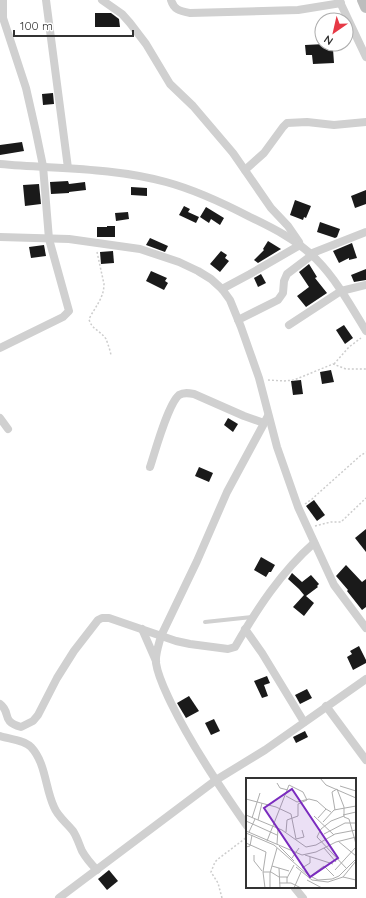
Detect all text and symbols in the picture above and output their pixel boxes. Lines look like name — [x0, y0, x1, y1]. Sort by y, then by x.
scale bar — [14, 12, 133, 38]
north arrow — [314, 12, 354, 52]
text: 100 m — [20, 18, 53, 33]
text: N — [321, 32, 336, 48]
inset map — [246, 778, 356, 888]

